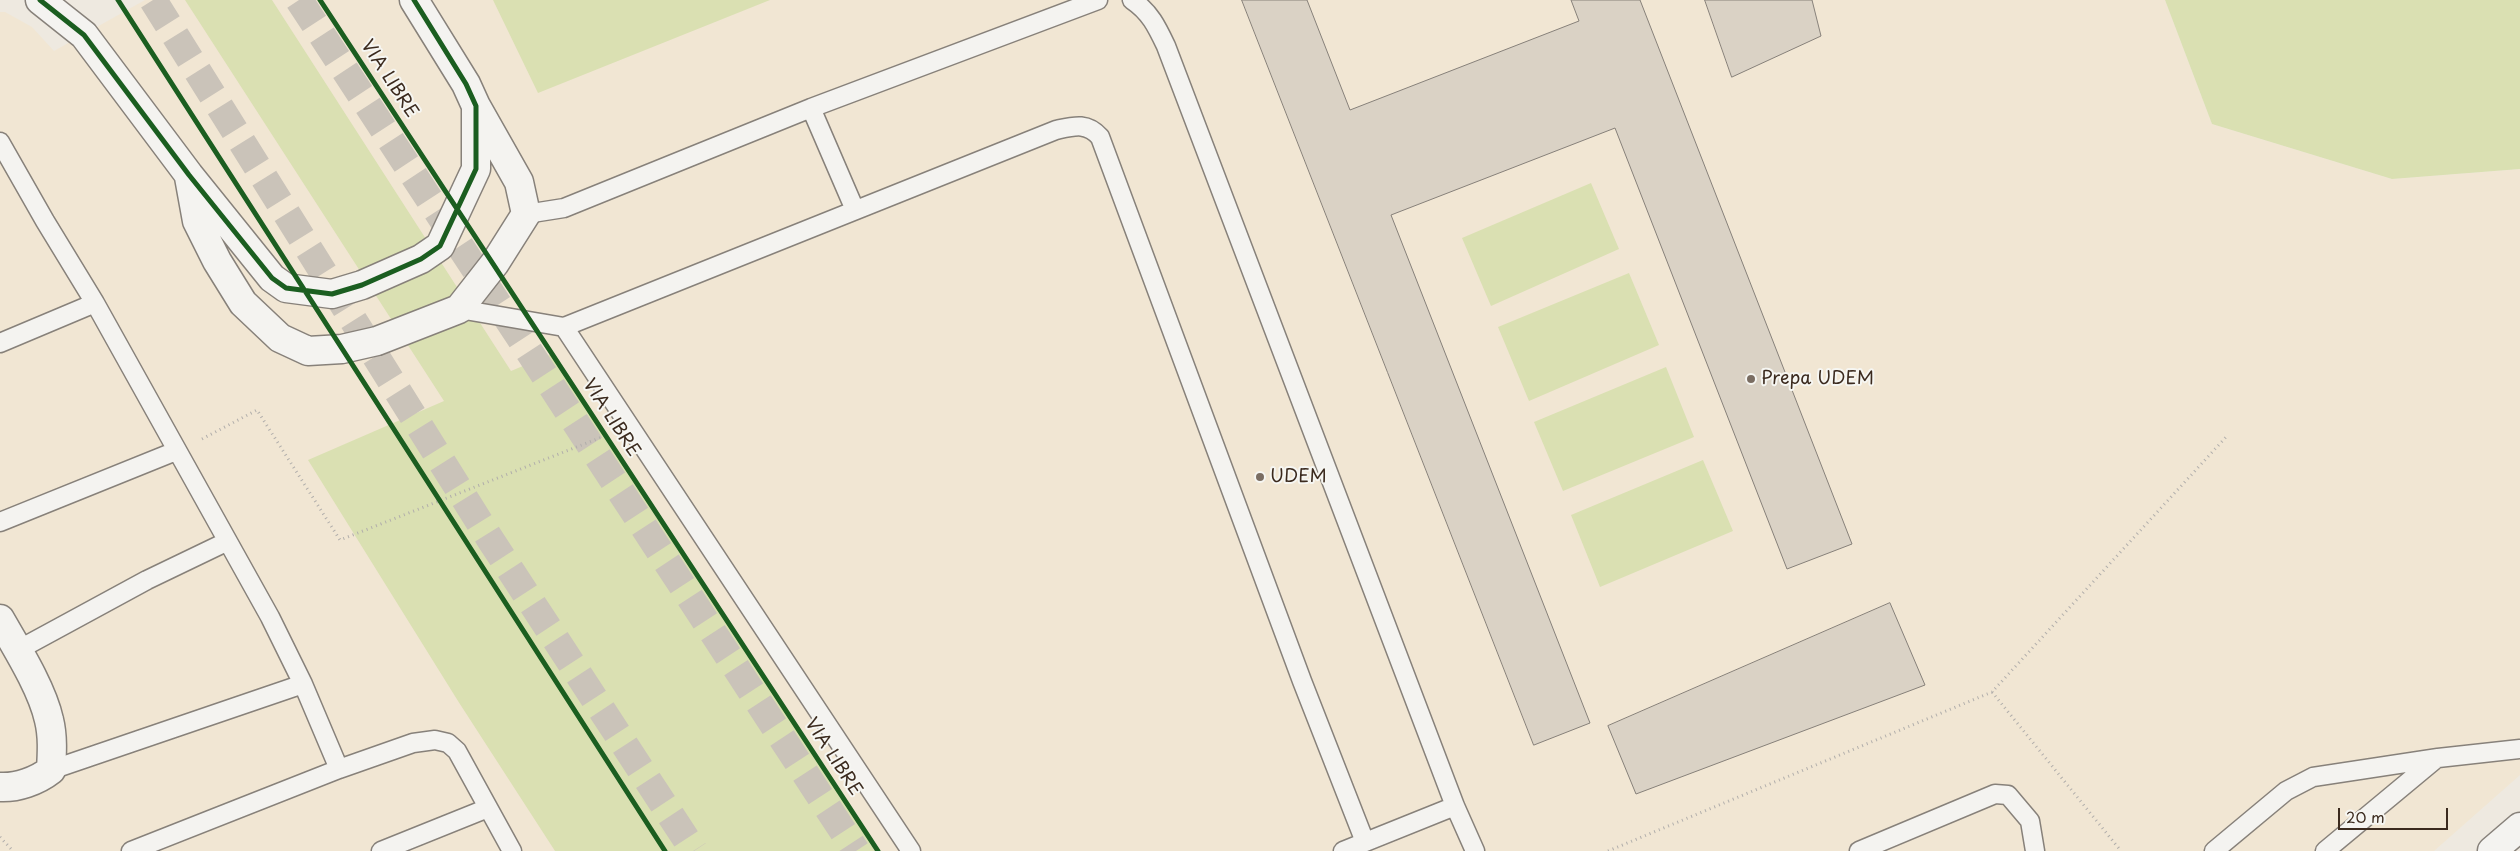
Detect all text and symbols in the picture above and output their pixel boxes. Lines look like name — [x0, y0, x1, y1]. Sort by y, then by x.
street label: VIA LIBRE — [356, 36, 422, 122]
place label: Prepa UDEM — [1761, 368, 1874, 390]
marker: Prepa UDEM — [1745, 373, 1757, 385]
street label: VIA LIBRE — [578, 375, 644, 461]
place label: UDEM — [1270, 466, 1327, 488]
marker: UDEM — [1254, 471, 1266, 483]
street label: VIA LIBRE — [800, 714, 866, 800]
scale bar — [2340, 798, 2450, 830]
text: 20 m — [2346, 805, 2385, 828]

